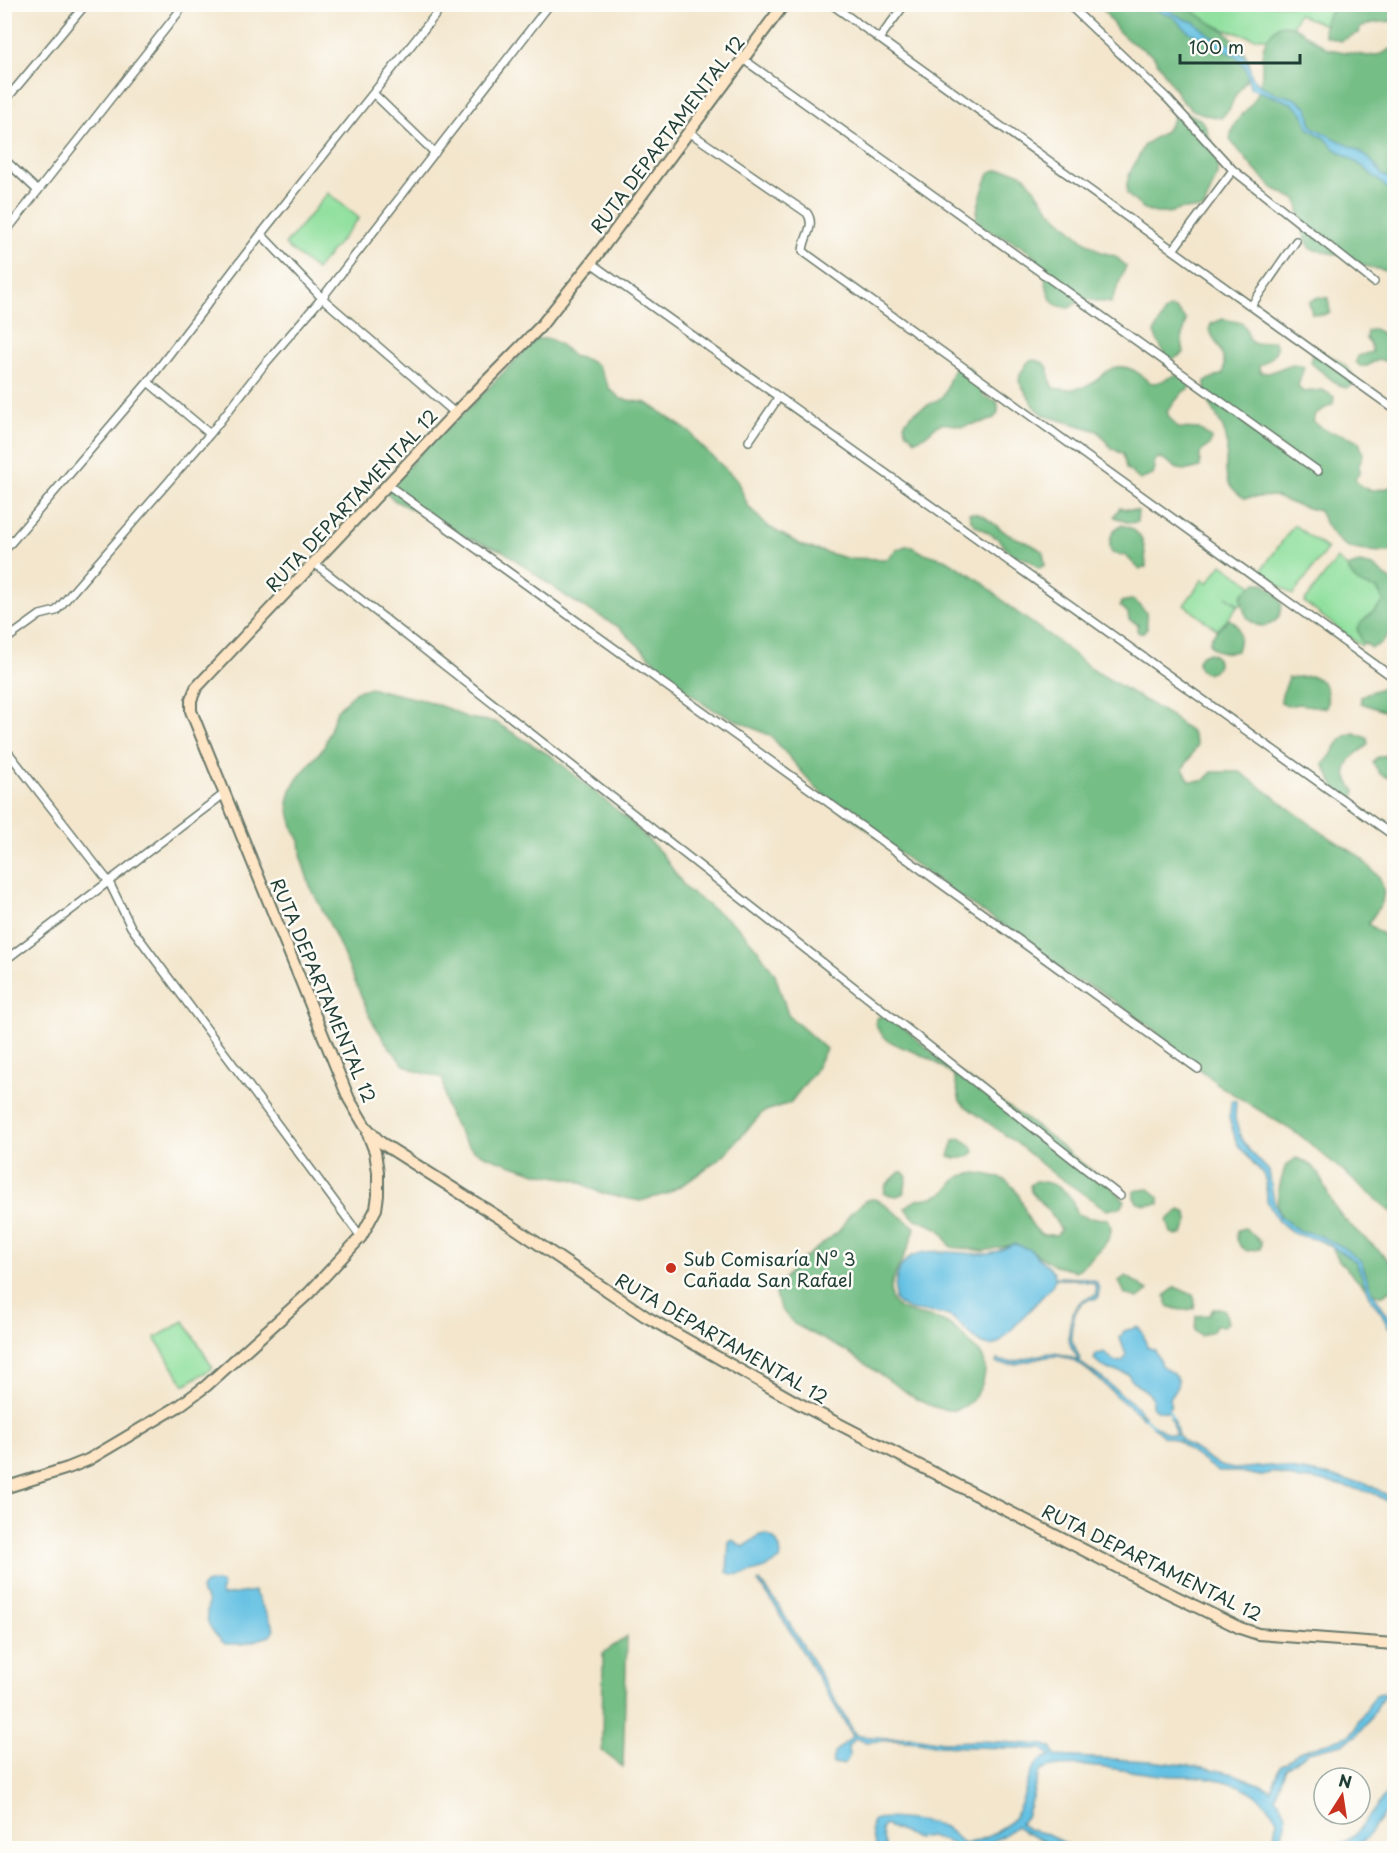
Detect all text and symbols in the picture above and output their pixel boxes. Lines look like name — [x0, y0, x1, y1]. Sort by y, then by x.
scale bar — [1180, 27, 1300, 65]
street label: RUTA DEPARTAMENTAL 12 — [583, 29, 751, 239]
text: 100 m — [1189, 33, 1244, 60]
street label: RUTA DEPARTAMENTAL 12 — [259, 402, 443, 598]
street label: RUTA DEPARTAMENTAL 12 — [264, 873, 384, 1107]
place label: Sub Comisaría Nº 3 Cañada San Rafael — [683, 1245, 856, 1293]
marker: Sub Comisaría Nº 3 Cañada San Rafael — [664, 1261, 678, 1275]
street label: RUTA DEPARTAMENTAL 12 — [611, 1266, 833, 1410]
street label: RUTA DEPARTAMENTAL 12 — [1037, 1497, 1267, 1627]
north arrow — [1312, 1766, 1372, 1826]
text: N — [1337, 1767, 1354, 1793]

